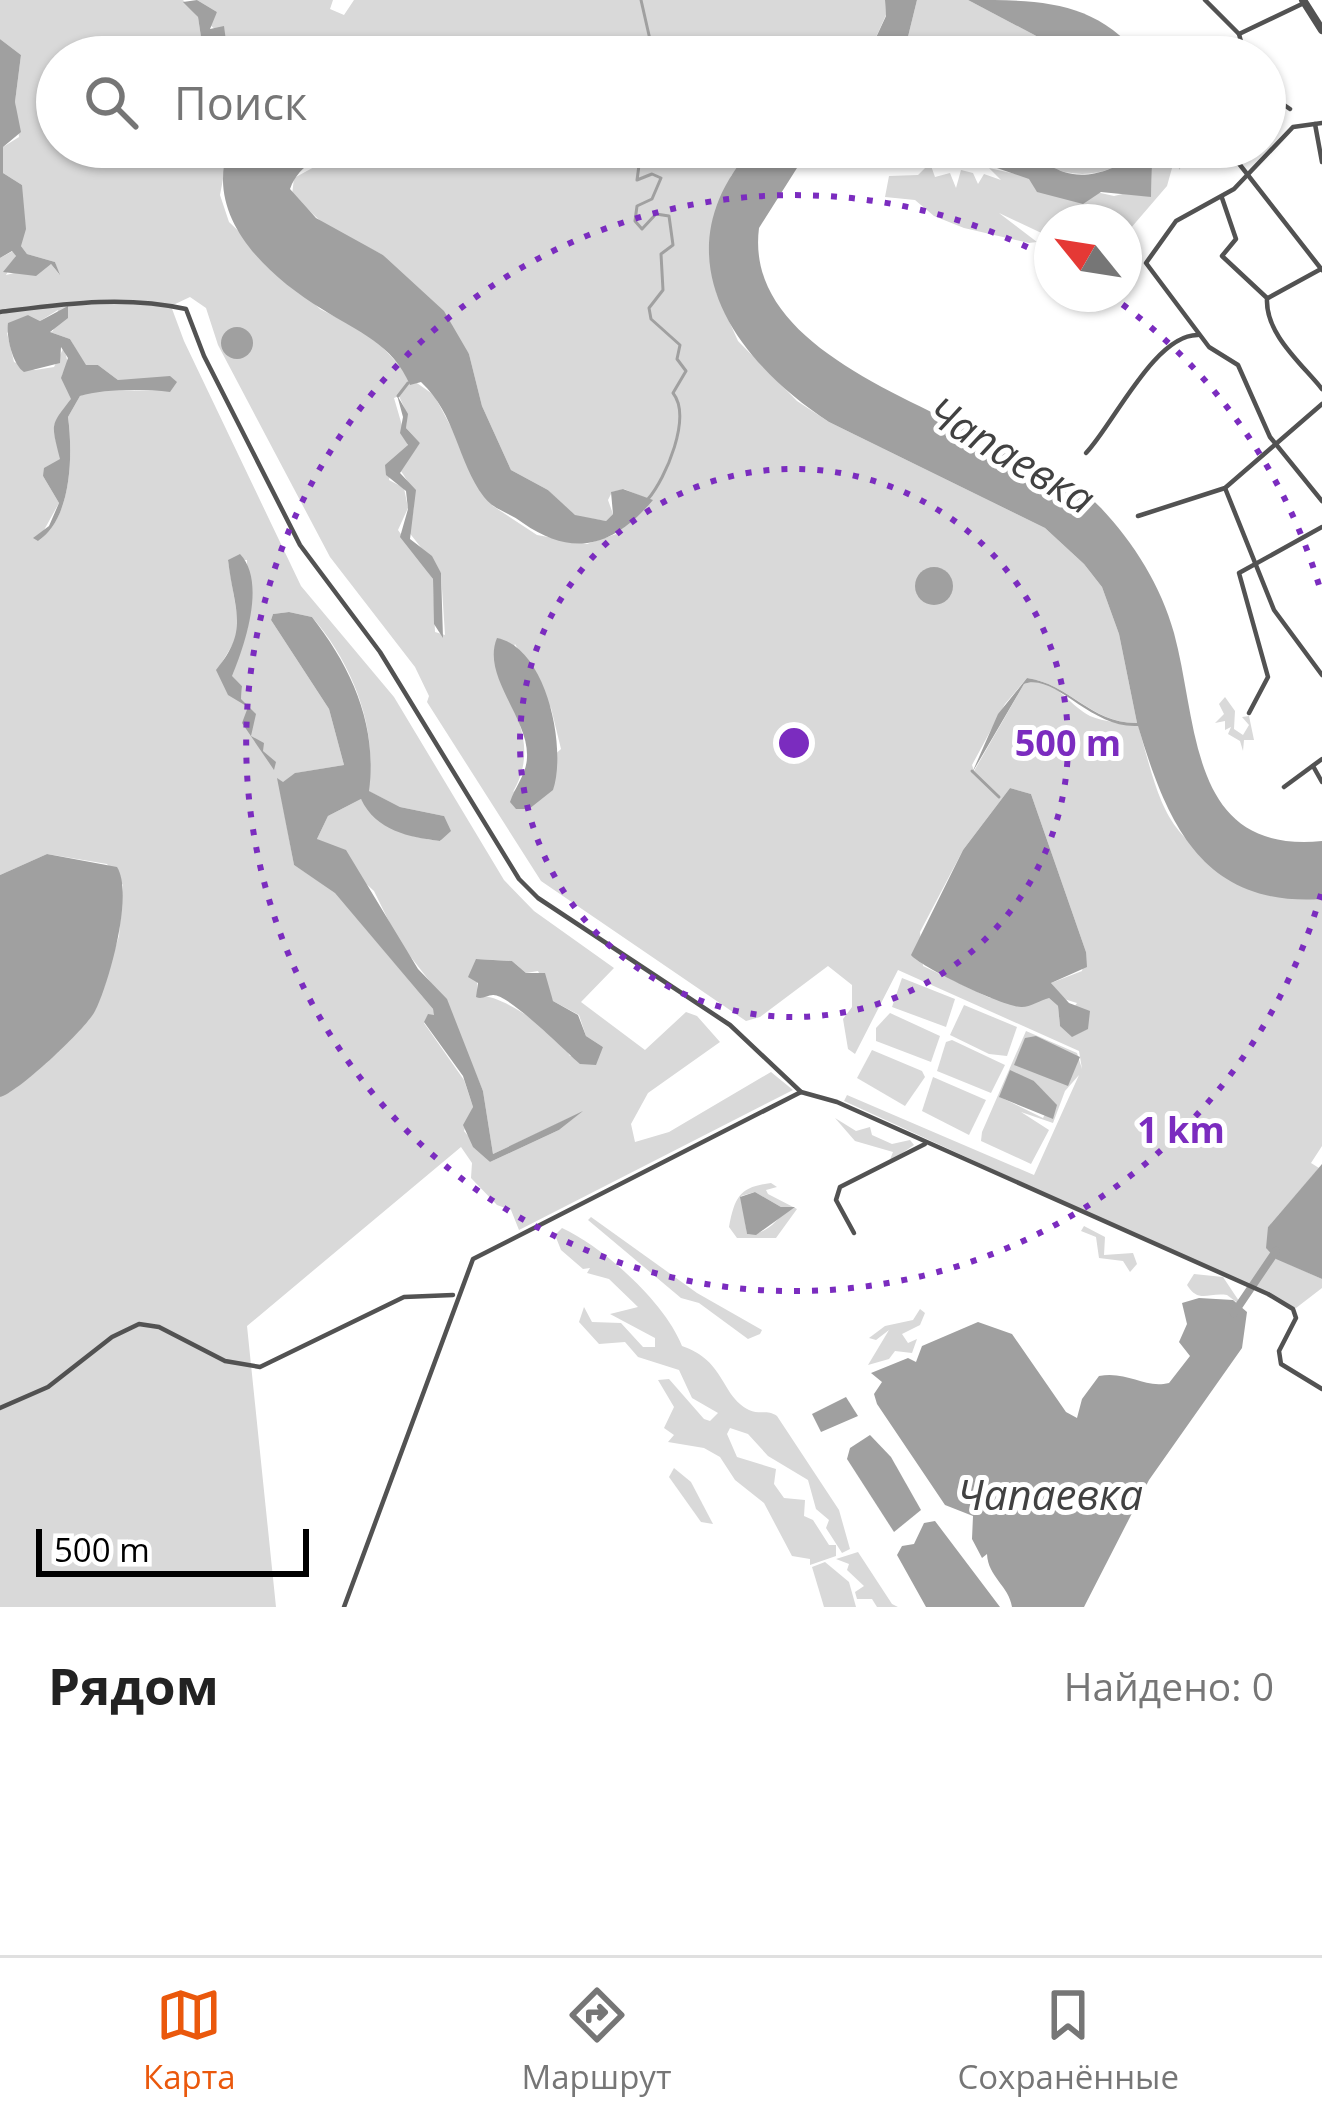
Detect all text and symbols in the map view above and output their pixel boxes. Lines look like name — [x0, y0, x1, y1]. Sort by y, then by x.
search box — [36, 36, 1286, 168]
icon: search — [78, 69, 144, 135]
text: Поиск — [174, 72, 307, 133]
north arrow — [1034, 204, 1142, 312]
water label: Чапаевка — [917, 381, 1106, 526]
text: 500 m — [1015, 718, 1121, 767]
centre of rings — [773, 722, 815, 764]
text: 1 km — [1137, 1105, 1225, 1154]
water label: Чапаевка — [957, 1465, 1143, 1522]
scale bar — [36, 1523, 309, 1576]
text: 500 m — [54, 1527, 150, 1572]
text: Рядом — [48, 1650, 219, 1720]
text: Найдено: 0 — [1064, 1659, 1274, 1712]
tab: Карта — [143, 1982, 236, 2099]
tab: Маршрут — [522, 1982, 671, 2099]
tab: Сохранённые — [957, 1982, 1179, 2099]

